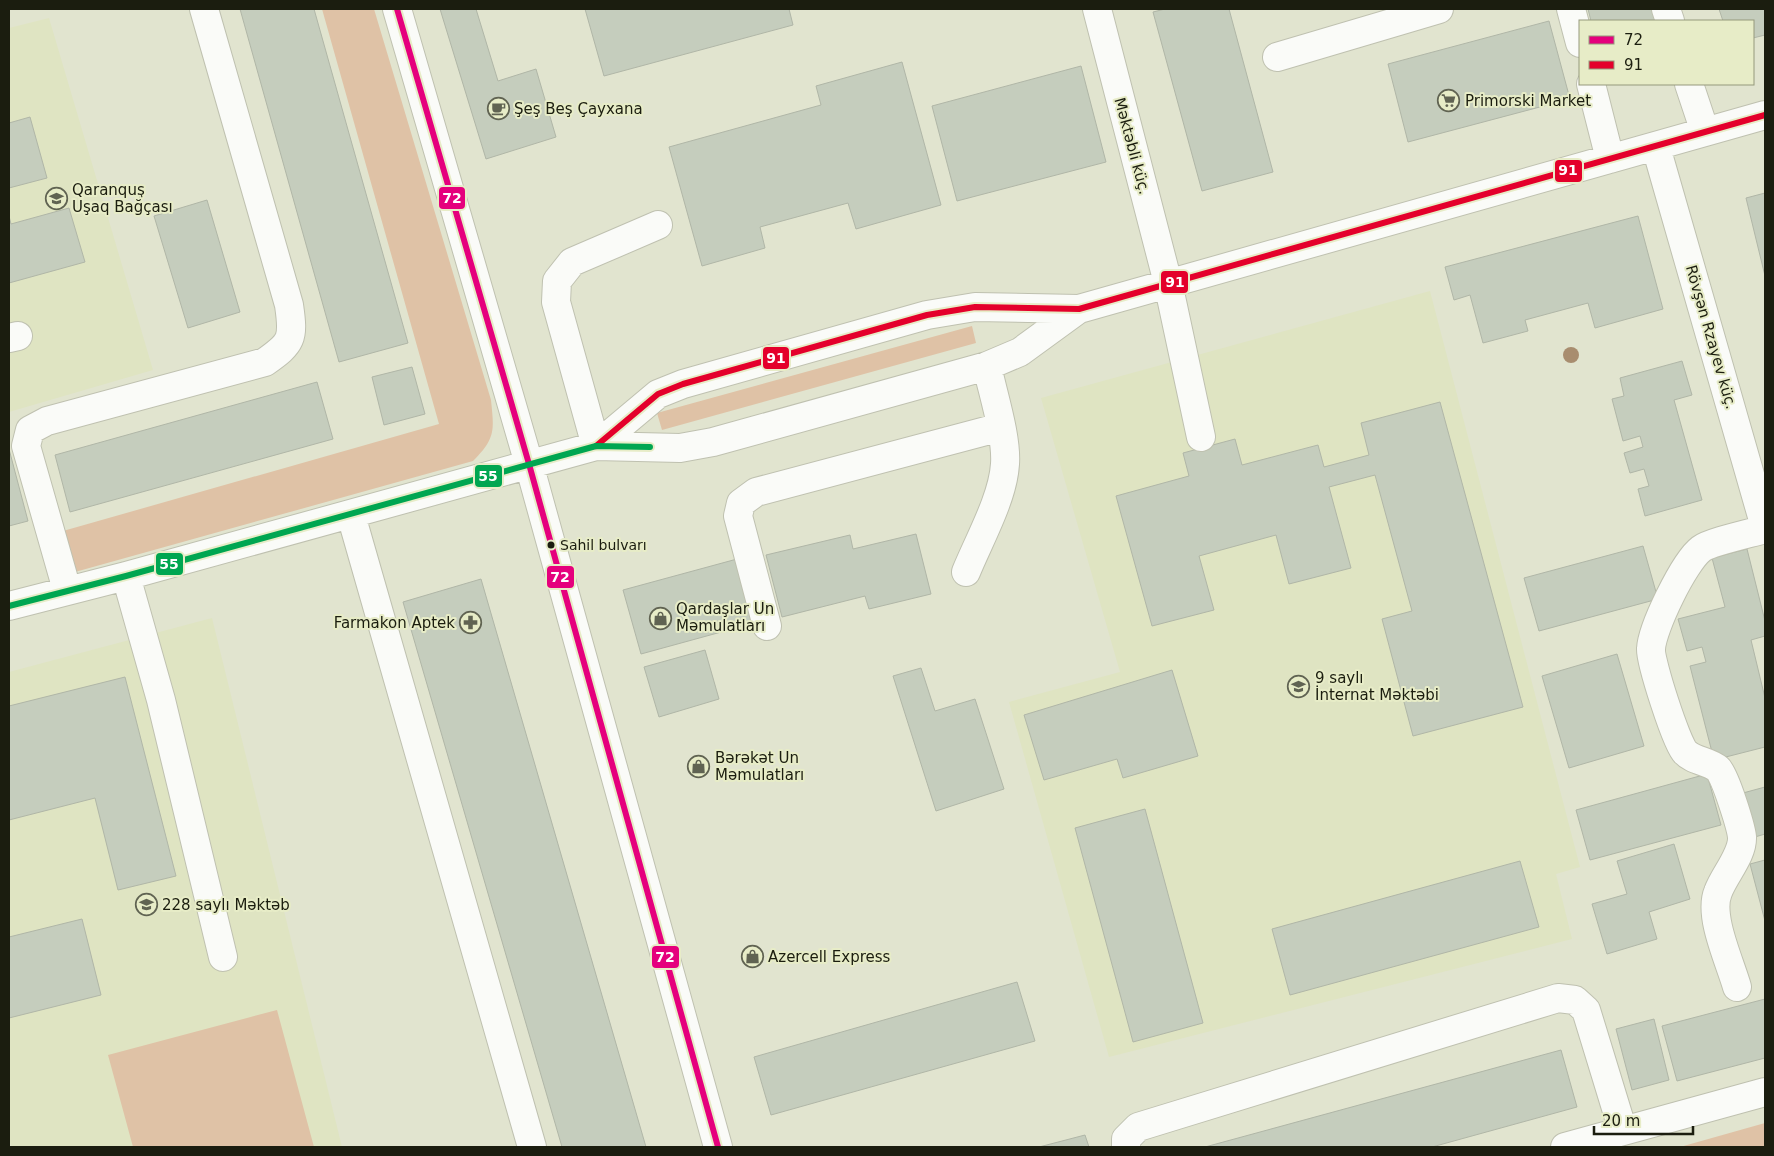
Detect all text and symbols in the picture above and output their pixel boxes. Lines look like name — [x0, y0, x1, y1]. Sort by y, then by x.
legend — [1579, 20, 1754, 85]
text: 72 — [1624, 31, 1643, 49]
text: 91 — [1624, 56, 1643, 74]
supermarket icon: Primorski Market — [1437, 89, 1461, 113]
place label: Primorski Market — [1465, 92, 1591, 110]
street label: Məktəbli küç. — [1110, 96, 1154, 196]
cafe icon: Şeş Beş Çayxana — [486, 97, 510, 121]
place label: Şeş Beş Çayxana — [514, 100, 643, 118]
line badge: 91 — [1554, 159, 1583, 183]
text: 91 — [1558, 162, 1578, 178]
place label: Qaranquş Uşaq Bağçası — [72, 181, 173, 216]
line badge: 72 — [438, 186, 466, 210]
school or university icon: Qaranquş Uşaq Bağçası — [44, 187, 68, 211]
text: 72 — [442, 190, 462, 206]
street label: Rövşən Rzayev küç. — [1682, 263, 1740, 411]
line badge: 91 — [1160, 270, 1189, 294]
text: 91 — [1165, 274, 1185, 290]
line badge: 91 — [762, 346, 790, 370]
text: 91 — [766, 350, 786, 366]
line badge: 55 — [474, 464, 503, 488]
text: 55 — [478, 468, 498, 484]
place label: Sahil bulvarı — [560, 537, 647, 553]
marker: Sahil bulvarı — [546, 540, 556, 550]
line badge: 55 — [155, 552, 184, 576]
text: 55 — [159, 556, 179, 572]
line badge: 72 — [546, 565, 575, 589]
text: 72 — [550, 569, 570, 585]
place label: Qardaşlar Un Məmulatları — [676, 600, 774, 635]
shop icon: Qardaşlar Un Məmulatları — [648, 606, 672, 630]
pharmacy icon: Farmakon Aptek — [459, 611, 483, 635]
place label: Farmakon Aptek — [334, 614, 455, 632]
place label: 9 saylı İnternat Məktəbi — [1315, 669, 1439, 704]
school or university icon: 9 saylı İnternat Məktəbi — [1287, 675, 1311, 699]
place label: Bərəkət Un Məmulatları — [715, 749, 804, 784]
shop icon: Bərəkət Un Məmulatları — [687, 755, 711, 779]
school or university icon: 228 saylı Məktəb — [134, 893, 158, 917]
place label: 228 saylı Məktəb — [162, 896, 290, 914]
line badge: 72 — [651, 945, 680, 969]
shop icon: Azercell Express — [740, 945, 764, 969]
place label: Azercell Express — [768, 948, 891, 966]
text: 72 — [655, 949, 675, 965]
scale bar — [1594, 1104, 1693, 1136]
text: 20 m — [1602, 1112, 1640, 1130]

